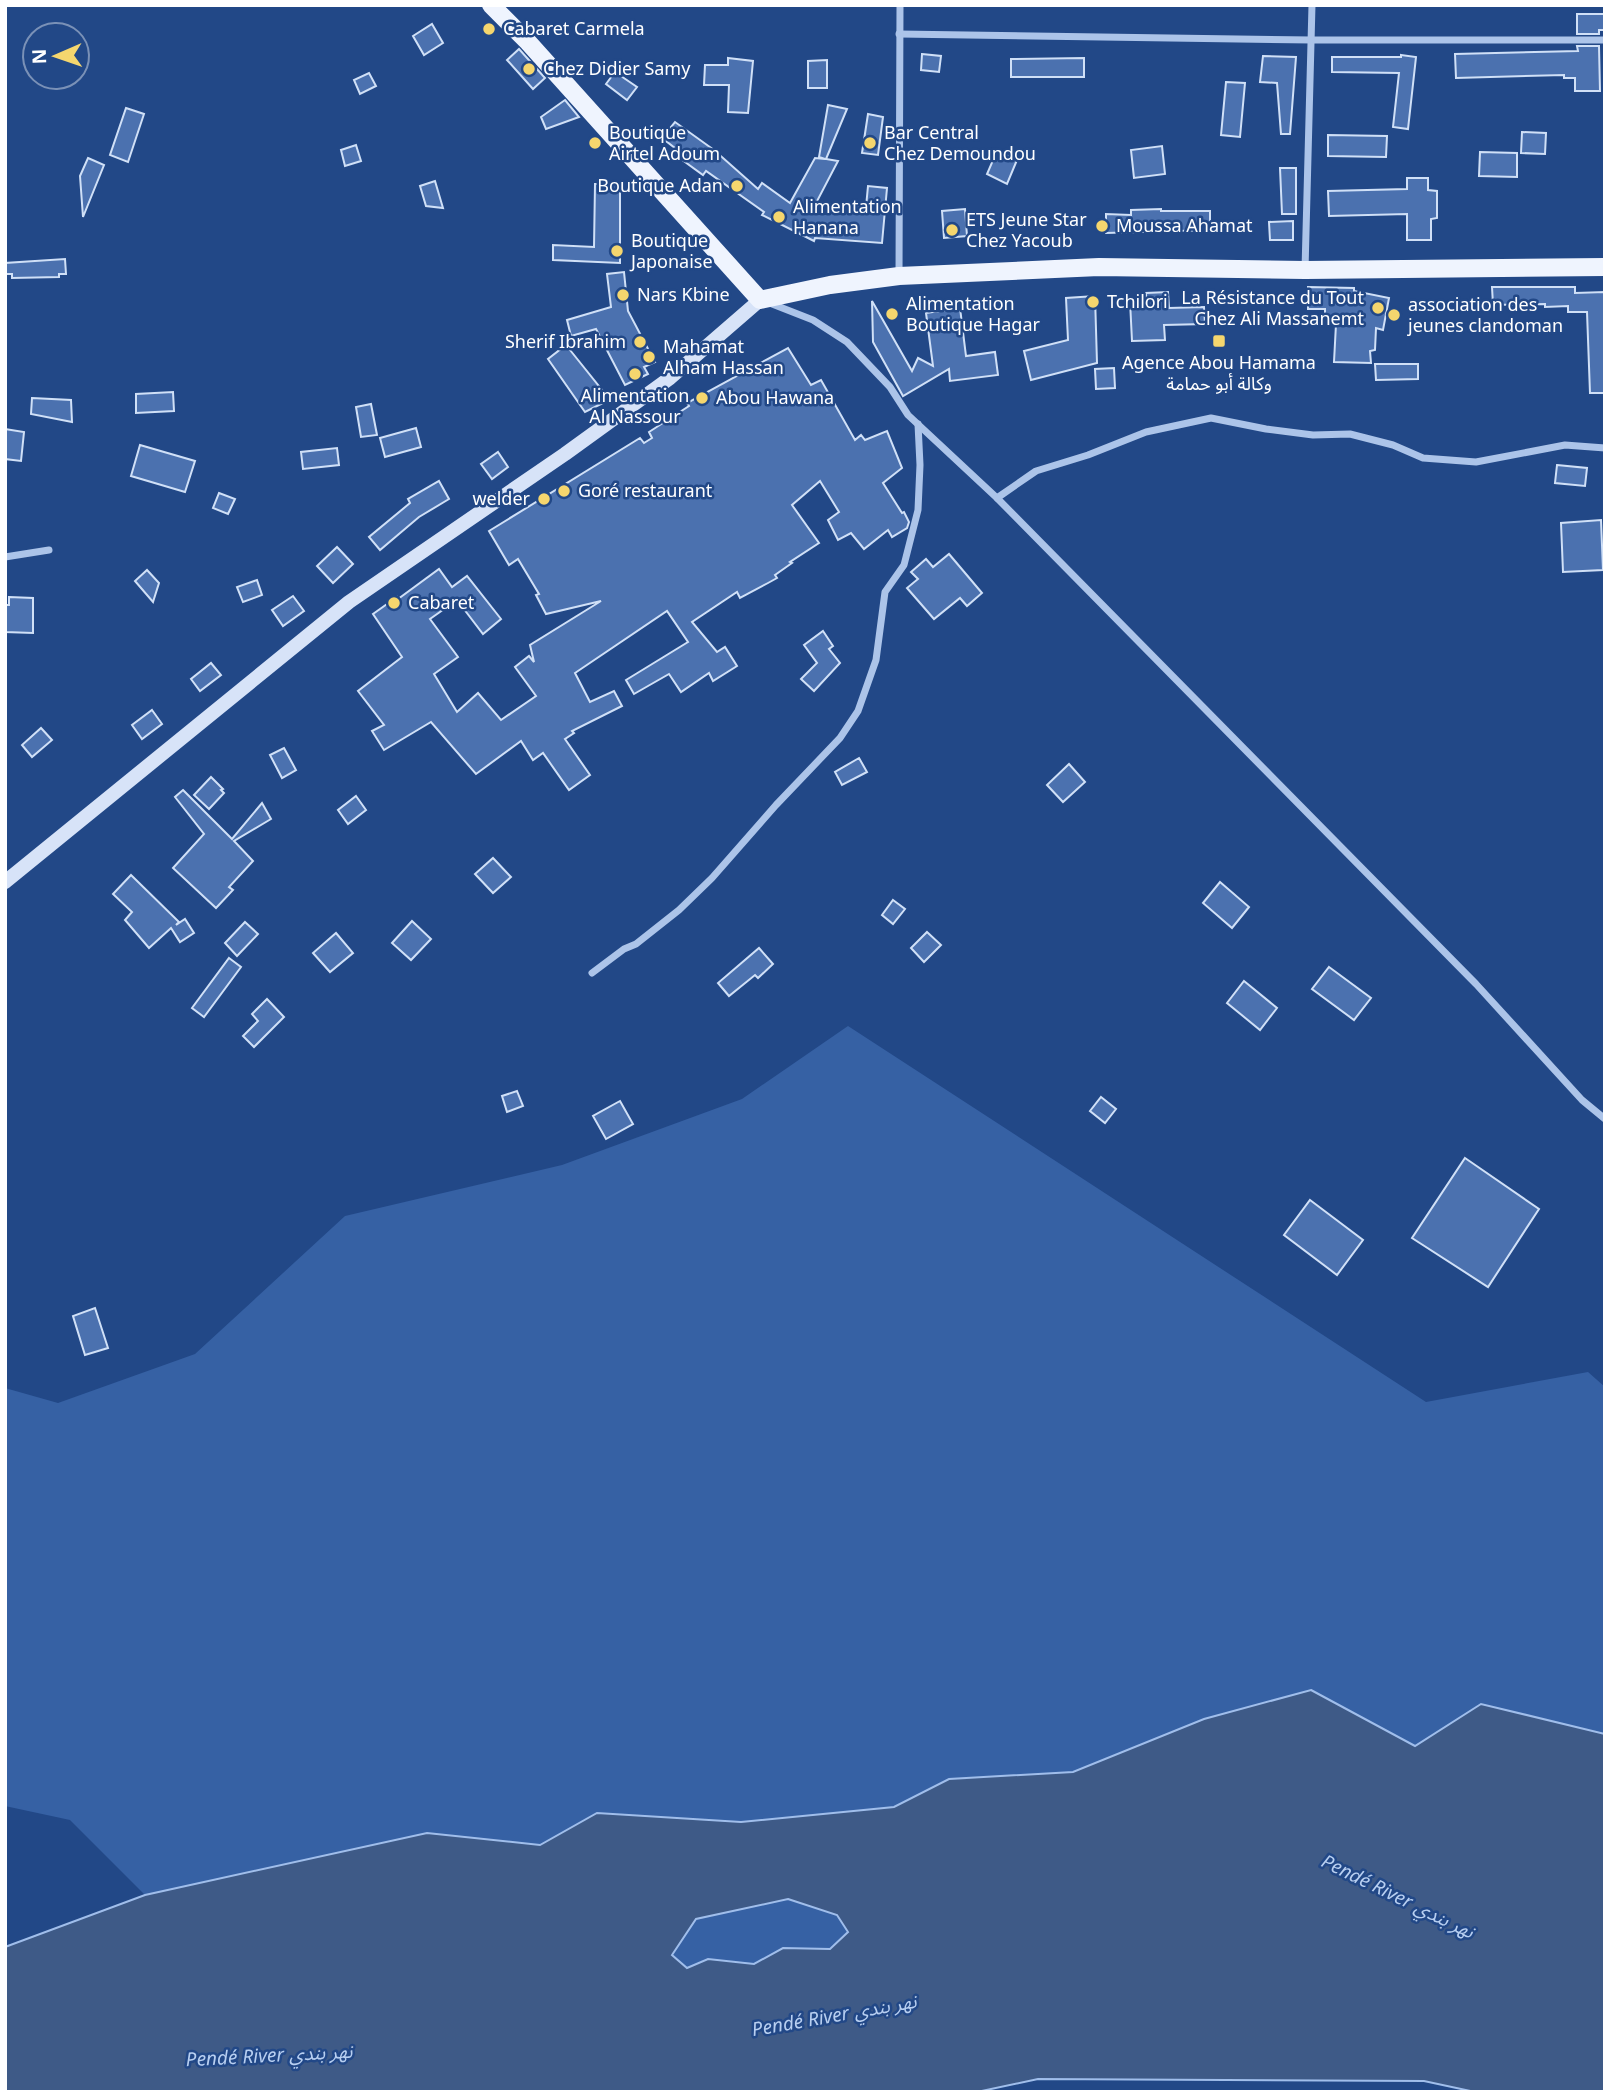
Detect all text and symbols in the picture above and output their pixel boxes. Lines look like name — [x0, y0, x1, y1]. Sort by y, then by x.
place label: Cabaret Carmela — [503, 16, 645, 40]
north arrow — [21, 21, 91, 91]
marker: Cabaret Carmela — [481, 21, 497, 37]
text: N — [26, 48, 52, 65]
place label: Chez Didier Samy — [543, 56, 691, 80]
marker: Chez Didier Samy — [521, 61, 537, 77]
place label: Boutique Airtel Adoum — [609, 120, 720, 165]
place label: Bar Central Chez Demoundou — [884, 120, 1036, 165]
marker: Boutique Airtel Adoum — [587, 135, 603, 151]
marker: Bar Central Chez Demoundou — [862, 135, 878, 151]
place label: Boutique Adan — [597, 173, 723, 197]
marker: Boutique Adan — [729, 178, 745, 194]
place label: Alimentation Hanana — [793, 194, 902, 239]
place label: ETS Jeune Star Chez Yacoub — [966, 207, 1087, 252]
marker: Alimentation Hanana — [771, 209, 787, 225]
place label: Moussa Ahamat — [1116, 213, 1253, 237]
marker: Moussa Ahamat — [1094, 218, 1110, 234]
marker: ETS Jeune Star Chez Yacoub — [944, 222, 960, 238]
place label: Boutique Japonaise — [629, 228, 713, 273]
marker: Boutique Japonaise — [609, 243, 625, 259]
place label: Nars Kbine — [637, 282, 730, 306]
place label: La Résistance du Tout Chez Ali Massanemt — [1181, 285, 1364, 330]
marker: Nars Kbine — [615, 287, 631, 303]
place label: Tchilori — [1107, 289, 1168, 313]
place label: Alimentation Boutique Hagar — [906, 291, 1040, 336]
place label: association des jeunes clandoman — [1407, 292, 1563, 337]
marker: Tchilori — [1085, 294, 1101, 310]
marker: La Résistance du Tout Chez Ali Massanemt — [1370, 300, 1386, 316]
marker: Alimentation Boutique Hagar — [884, 306, 900, 322]
marker: association des jeunes clandoman — [1386, 307, 1402, 323]
place label: Sherif Ibrahim — [505, 329, 626, 353]
marker: Agence Abou Hamama وكالة أبو حمامة — [1211, 333, 1227, 349]
marker: Sherif Ibrahim — [632, 334, 648, 350]
place label: Mahamat Alham Hassan — [663, 334, 784, 379]
marker: Mahamat Alham Hassan — [641, 349, 657, 365]
place label: Agence Abou Hamama وكالة أبو حمامة — [1122, 350, 1316, 395]
marker: Alimentation Al Nassour — [627, 366, 643, 382]
place label: Alimentation Al Nassour — [581, 383, 689, 428]
place label: Abou Hawana — [716, 385, 834, 409]
marker: Abou Hawana — [694, 390, 710, 406]
place label: Goré restaurant — [578, 478, 713, 502]
marker: Goré restaurant — [556, 483, 572, 499]
place label: welder — [472, 486, 531, 510]
marker: welder — [536, 491, 552, 507]
place label: Cabaret — [408, 590, 475, 614]
marker: Cabaret — [386, 595, 402, 611]
water label: Pendé River نهر بندي — [1316, 1848, 1480, 1947]
water label: Pendé River نهر بندي — [750, 1987, 921, 2045]
water label: Pendé River نهر بندي — [185, 2038, 355, 2075]

